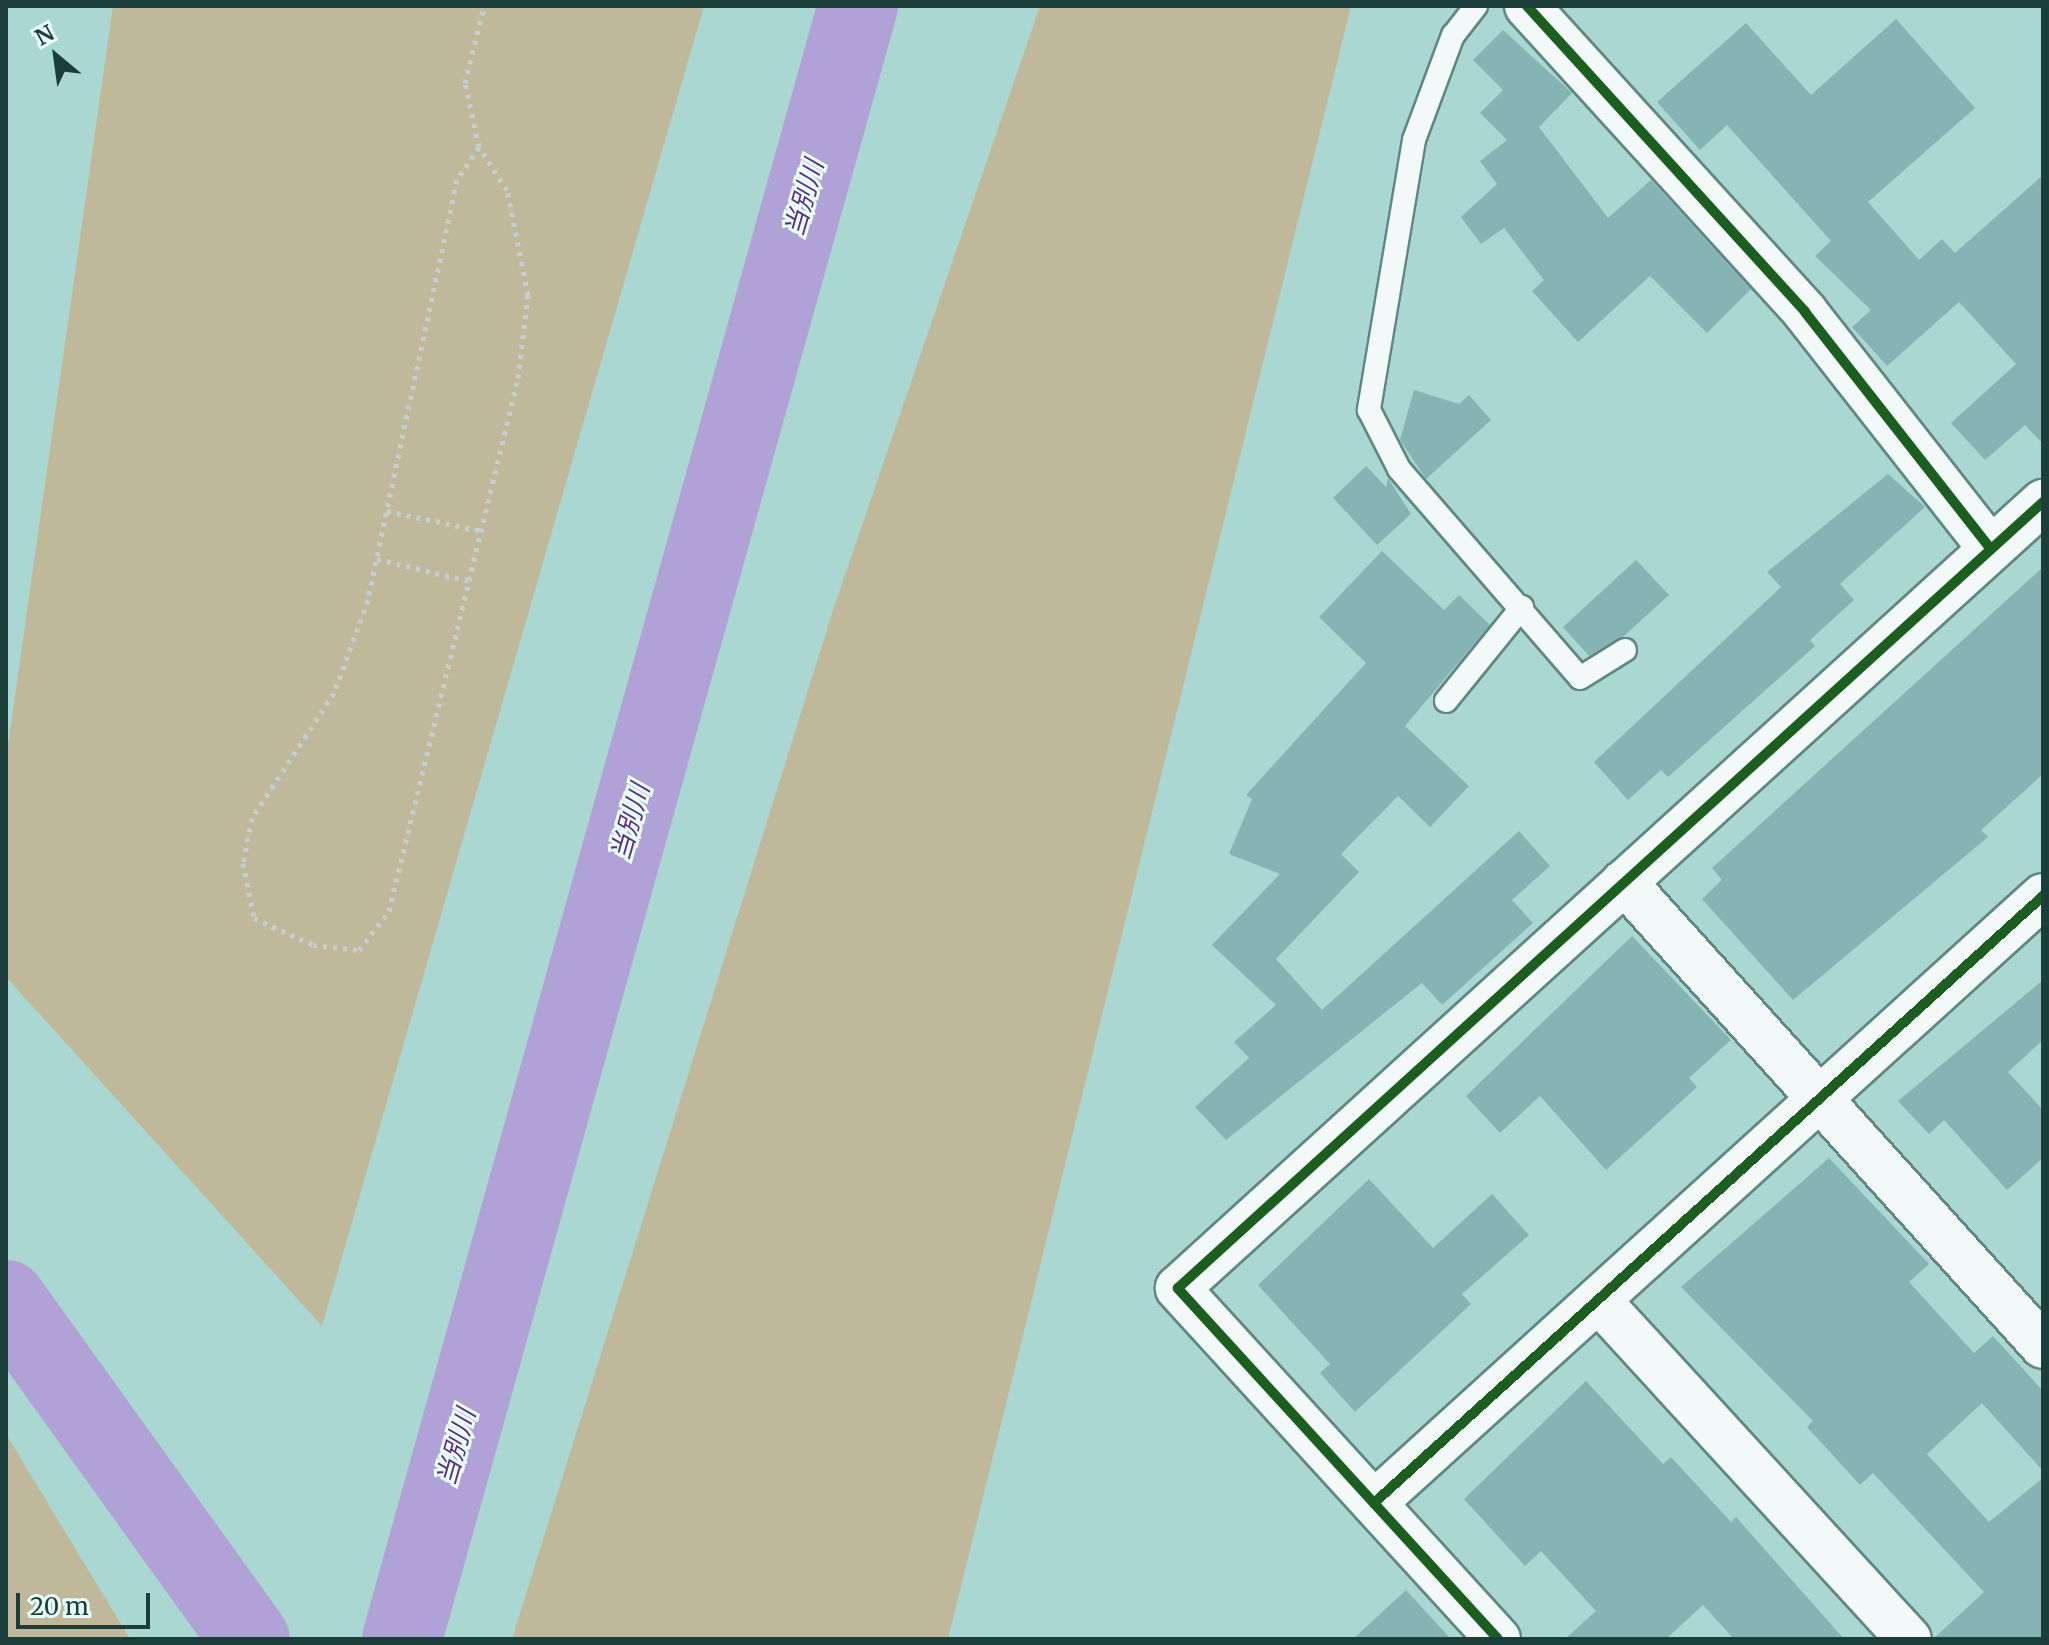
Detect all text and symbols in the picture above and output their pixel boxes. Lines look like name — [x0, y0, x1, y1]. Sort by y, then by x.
north arrow — [16, 16, 96, 96]
text: N — [30, 19, 59, 51]
water label: 当別川 — [778, 156, 830, 240]
water label: 当別川 — [604, 780, 656, 864]
water label: 当別川 — [430, 1405, 482, 1489]
scale bar — [20, 1577, 154, 1627]
text: 20 m — [30, 1591, 89, 1622]

